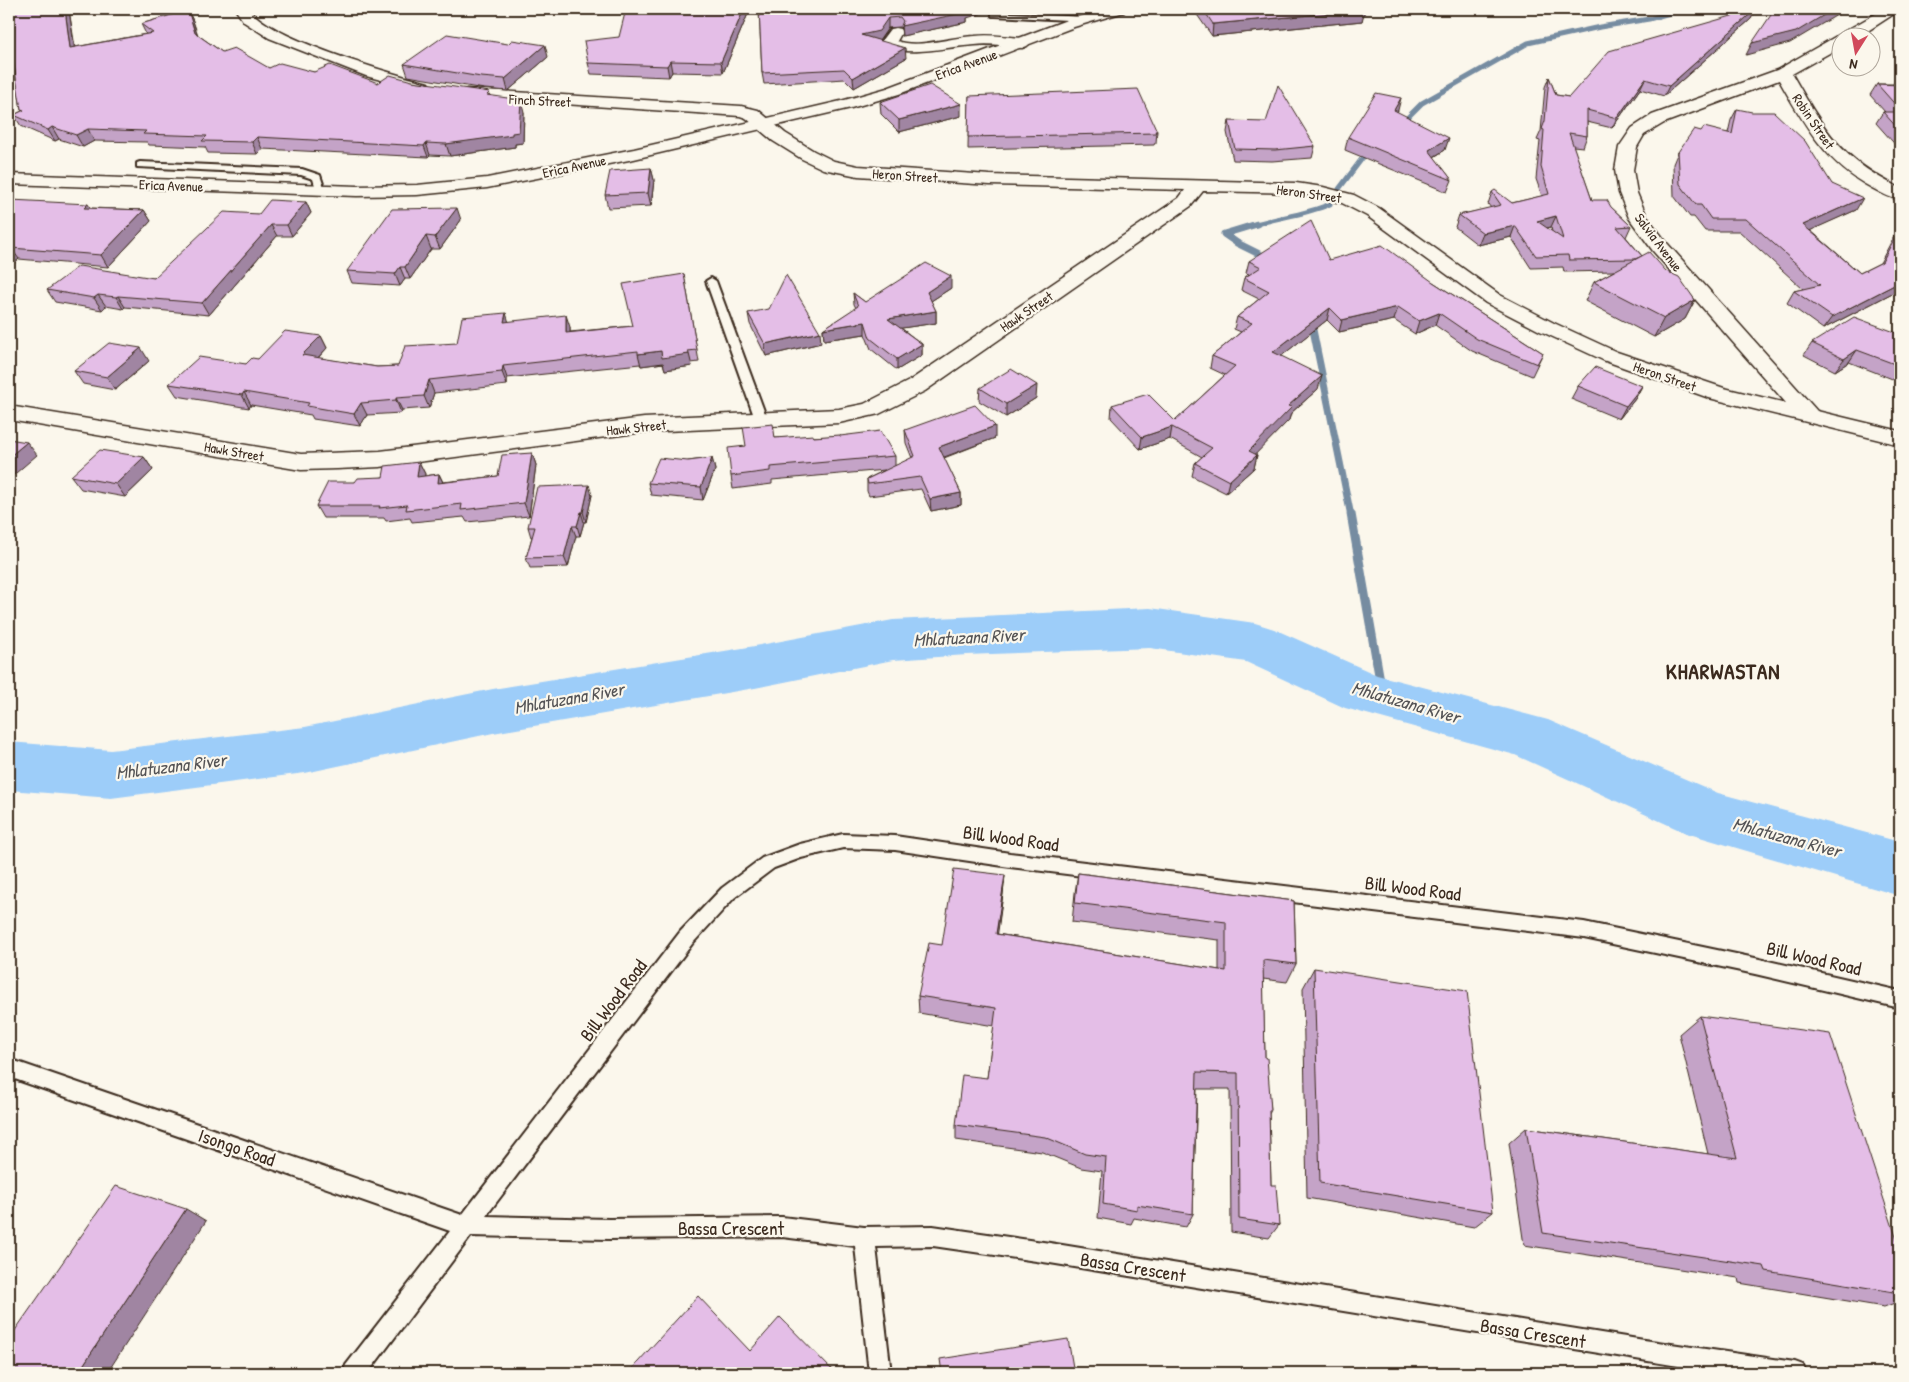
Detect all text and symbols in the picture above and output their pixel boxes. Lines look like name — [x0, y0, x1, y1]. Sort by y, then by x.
north arrow — [1832, 28, 1882, 78]
street label: Erica Avenue — [933, 44, 1000, 84]
text: N — [1847, 55, 1859, 75]
street label: Finch Street — [508, 89, 572, 111]
street label: Robin Street — [1788, 90, 1840, 153]
street label: Erica Avenue — [541, 150, 608, 182]
street label: Heron Street — [872, 163, 938, 187]
street label: Erica Avenue — [139, 174, 204, 196]
street label: Heron Street — [1275, 179, 1343, 207]
street label: Salvia Avenue — [1631, 209, 1687, 275]
street label: Hawk Street — [996, 286, 1056, 336]
street label: Heron Street — [1631, 356, 1699, 396]
street label: Hawk Street — [605, 414, 667, 440]
street label: Hawk Street — [203, 436, 265, 466]
water label: Mhlatuzana River — [913, 622, 1027, 652]
district label: KHARWASTAN — [1666, 657, 1780, 686]
water label: Mhlatuzana River — [1349, 675, 1465, 730]
water label: Mhlatuzana River — [512, 676, 628, 720]
water label: Mhlatuzana River — [114, 747, 230, 785]
water label: Mhlatuzana River — [1730, 811, 1846, 864]
street label: Bill Wood Road — [961, 818, 1061, 858]
street label: Bill Wood Road — [1364, 869, 1463, 907]
street label: Bill Wood Road — [1764, 934, 1864, 982]
street label: Bill Wood Road — [574, 953, 653, 1046]
street label: Isongo Road — [195, 1122, 279, 1172]
street label: Bassa Crescent — [678, 1215, 785, 1241]
street label: Bassa Crescent — [1079, 1246, 1188, 1288]
street label: Bassa Crescent — [1479, 1312, 1588, 1354]

